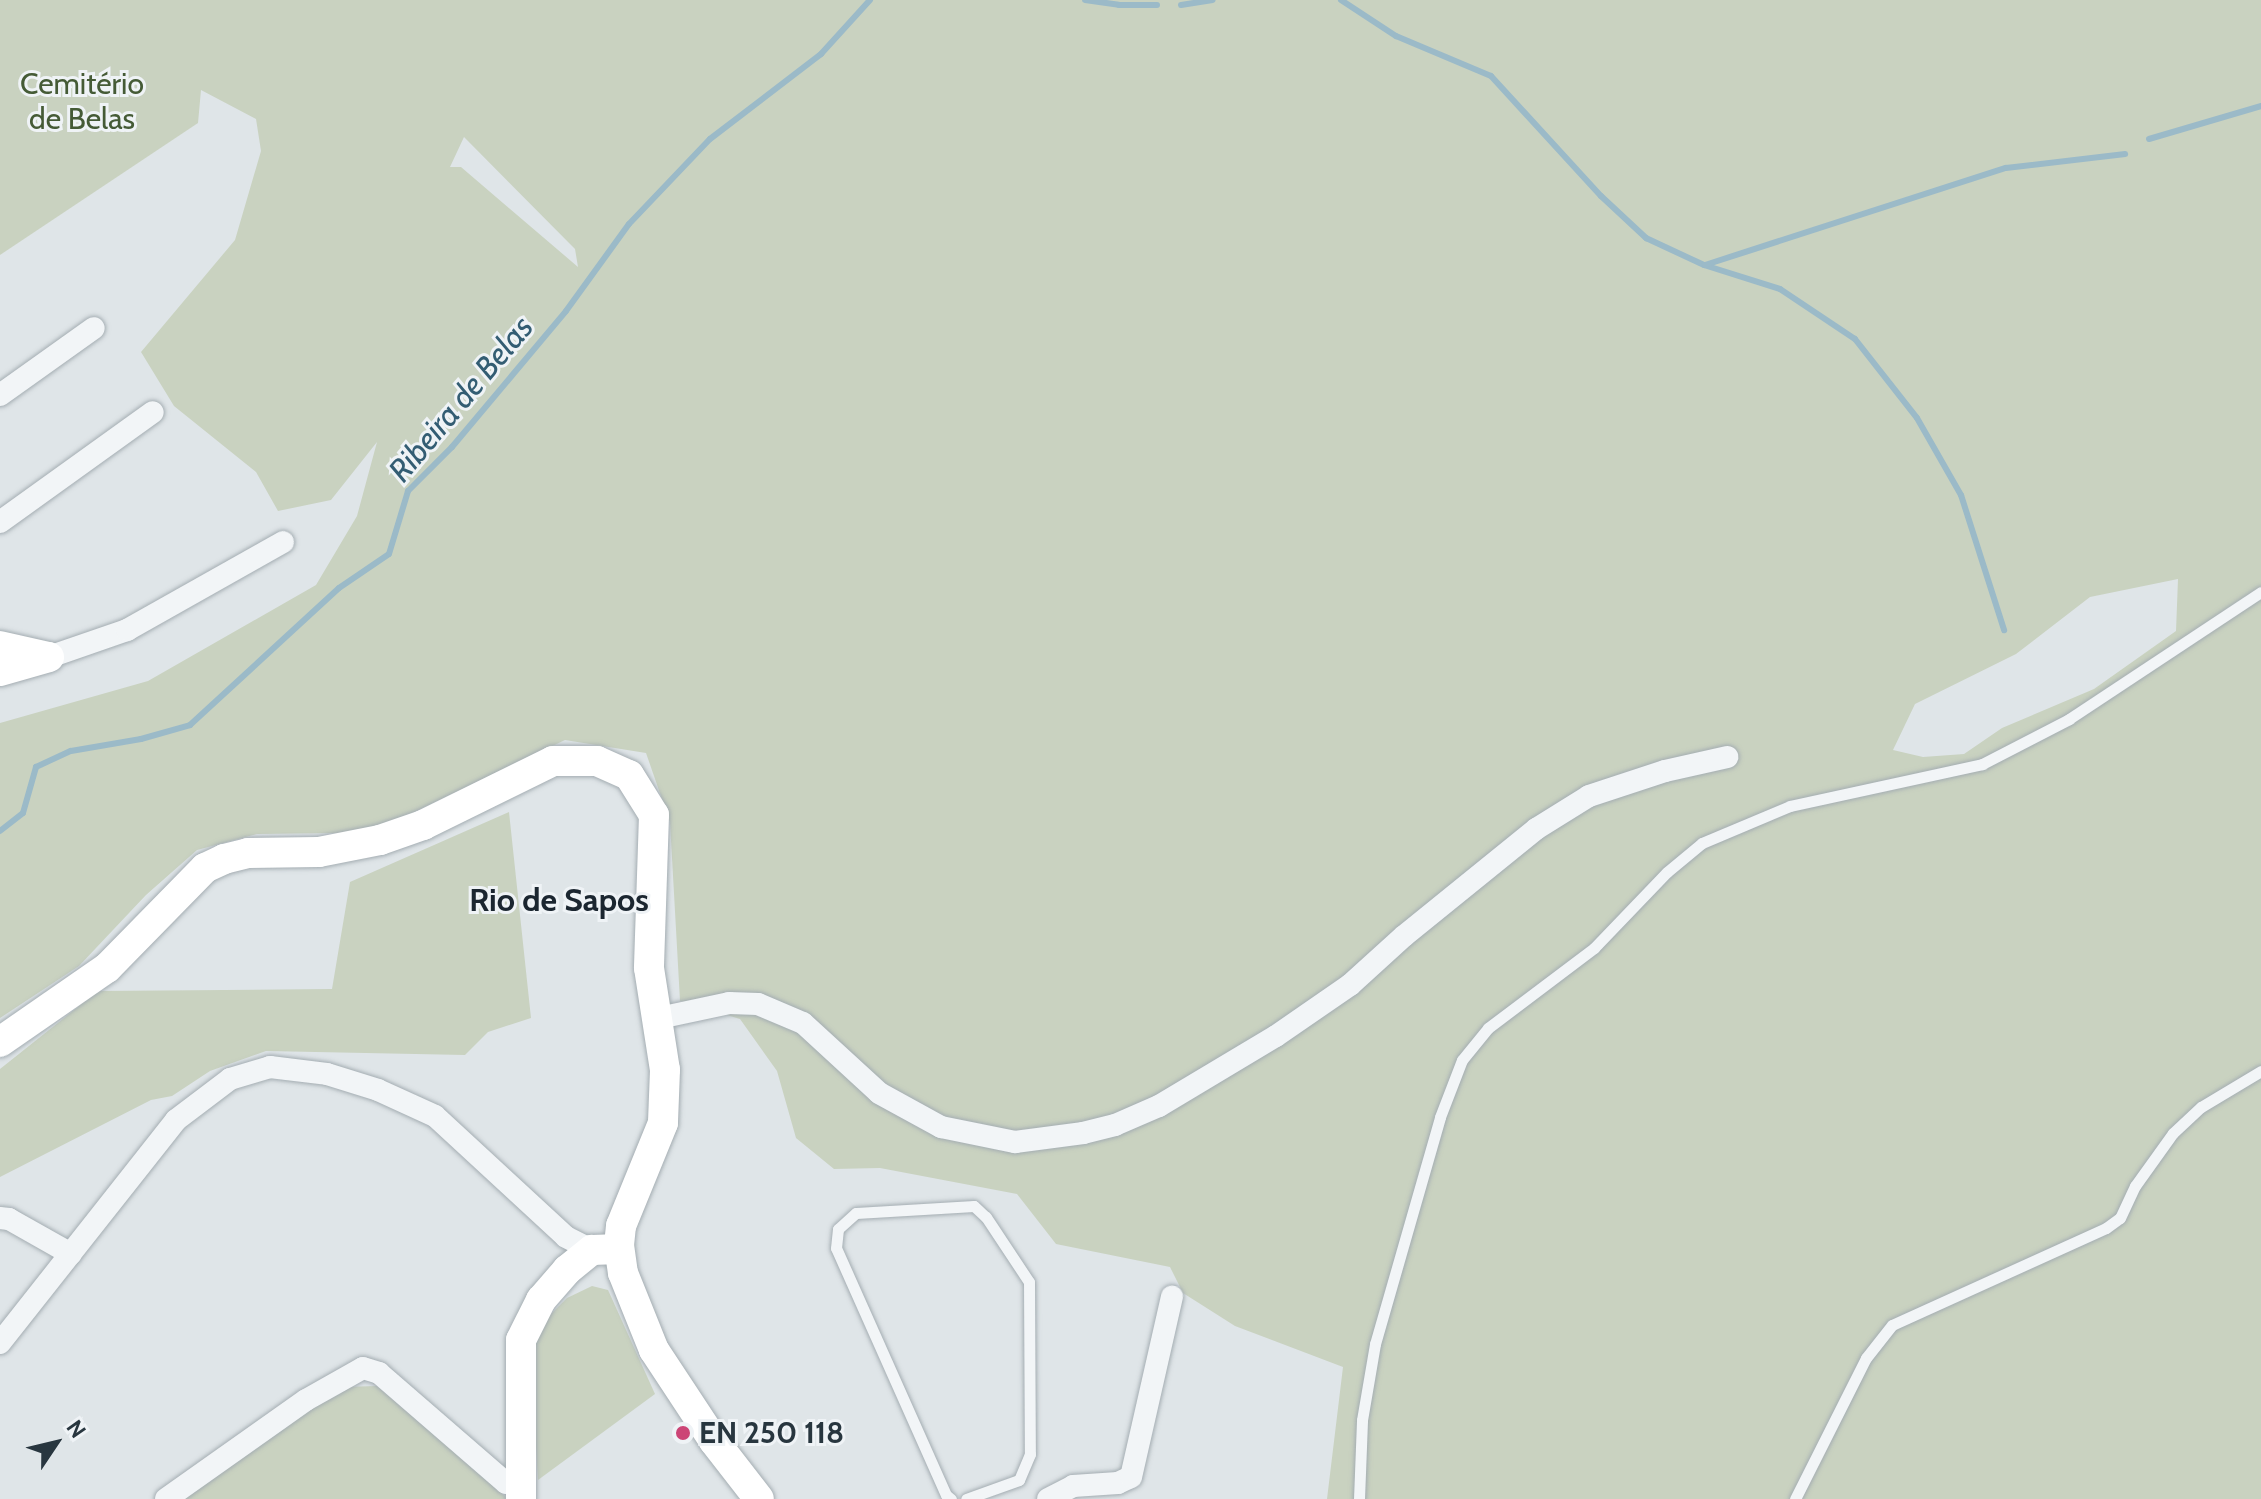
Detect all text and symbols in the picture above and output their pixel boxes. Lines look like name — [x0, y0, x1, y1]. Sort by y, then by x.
park label: Cemitério de Belas — [20, 66, 144, 136]
water label: Ribeira de Belas — [381, 309, 541, 489]
district label: Rio de Sapos — [469, 881, 649, 919]
north arrow — [16, 1403, 96, 1483]
text: N — [61, 1415, 92, 1443]
place label: EN 250 118 — [699, 1415, 844, 1451]
marker: EN 250 118 — [674, 1424, 692, 1442]

